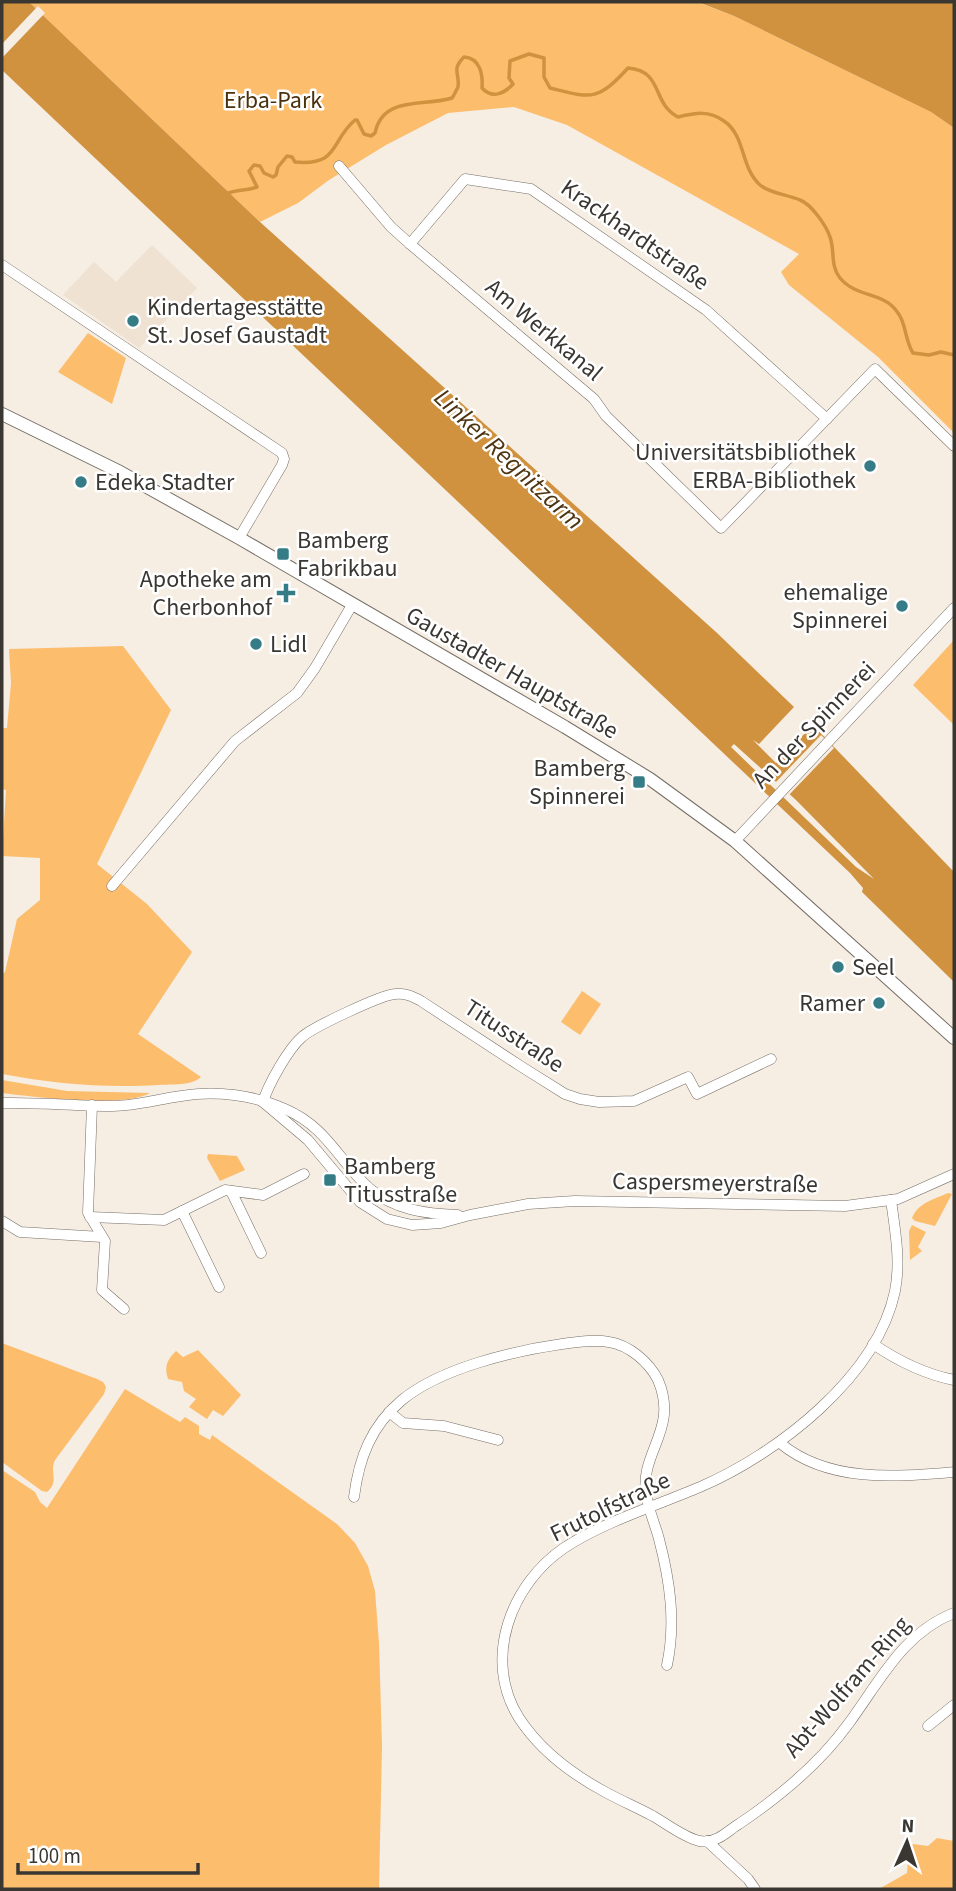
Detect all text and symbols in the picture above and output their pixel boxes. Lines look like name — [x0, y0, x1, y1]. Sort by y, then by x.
park label: Erba-Park — [224, 83, 322, 118]
street label: Krackhardtstraße — [554, 171, 716, 299]
street label: Am Werkkanal — [478, 270, 610, 390]
place label: Kindertagesstätte St. Josef Gaustadt — [147, 290, 327, 353]
marker: Kindertagesstätte St. Josef Gaustadt — [125, 313, 141, 329]
water label: Linker Regnitzarm — [426, 380, 592, 538]
place label: Universitätsbibliothek ERBA-Bibliothek — [635, 435, 856, 498]
marker: Universitätsbibliothek ERBA-Bibliothek — [862, 458, 878, 474]
place label: Edeka Stadter — [95, 465, 235, 500]
marker: Edeka Stadter — [73, 474, 89, 490]
place label: Bamberg Fabrikbau — [297, 523, 398, 586]
marker: Bamberg Fabrikbau — [275, 546, 291, 562]
place label: Apotheke am Cherbonhof — [140, 562, 273, 625]
place label: ehemalige Spinnerei — [783, 575, 888, 638]
marker: Apotheke am Cherbonhof — [278, 585, 294, 601]
street label: Gaustadter Hauptstraße — [399, 598, 625, 748]
marker: ehemalige Spinnerei — [894, 598, 910, 614]
place label: Lidl — [270, 627, 307, 662]
marker: Lidl — [248, 636, 264, 652]
street label: An der Spinnerei — [744, 653, 884, 797]
place label: Bamberg Spinnerei — [529, 751, 625, 814]
marker: Bamberg Spinnerei — [631, 774, 647, 790]
place label: Seel — [852, 950, 895, 985]
marker: Seel — [830, 959, 846, 975]
place label: Ramer — [799, 986, 866, 1021]
street label: Titusstraße — [457, 990, 571, 1082]
marker: Ramer — [871, 995, 887, 1011]
place label: Bamberg Titusstraße — [344, 1149, 457, 1212]
street label: Caspersmeyerstraße — [612, 1164, 818, 1202]
marker: Bamberg Titusstraße — [322, 1172, 338, 1188]
street label: Frutolfstraße — [544, 1463, 676, 1551]
street label: Abt-Wolfram-Ring — [776, 1608, 918, 1766]
north arrow — [872, 1807, 942, 1877]
text: N — [901, 1813, 915, 1840]
scale bar — [18, 1832, 198, 1876]
text: 100 m — [28, 1841, 81, 1871]

